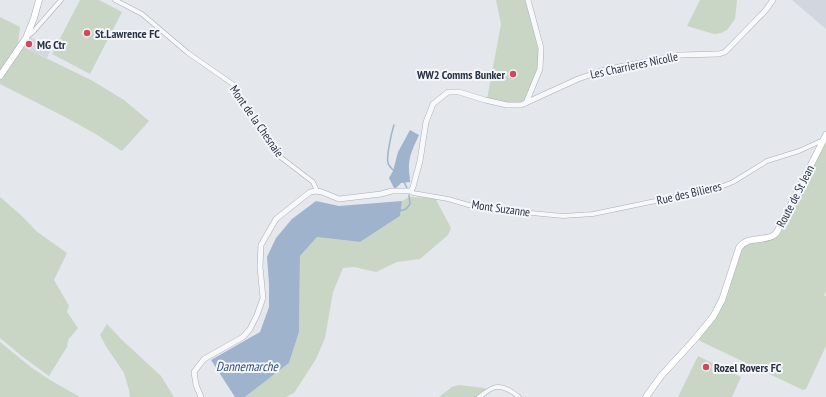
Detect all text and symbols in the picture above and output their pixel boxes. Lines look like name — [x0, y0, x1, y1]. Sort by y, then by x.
place label: St.Lawrence FC — [95, 26, 160, 41]
marker: St.Lawrence FC — [82, 28, 92, 38]
place label: MG Ctr — [37, 37, 66, 52]
marker: MG Ctr — [24, 39, 34, 49]
street label: Les Charrieres Nicolle — [589, 48, 679, 82]
place label: WW2 Comms Bunker — [416, 67, 505, 82]
marker: WW2 Comms Bunker — [508, 69, 518, 79]
street label: Mont de la Chesnaie — [227, 82, 287, 160]
street label: Route de St Jean — [773, 162, 817, 230]
street label: Rue des Bilieres — [655, 178, 723, 208]
street label: Mont Suzanne — [471, 196, 531, 220]
water label: Dannemarche — [216, 358, 279, 375]
place label: Rozel Rovers FC — [714, 360, 782, 375]
marker: Rozel Rovers FC — [701, 362, 711, 372]

